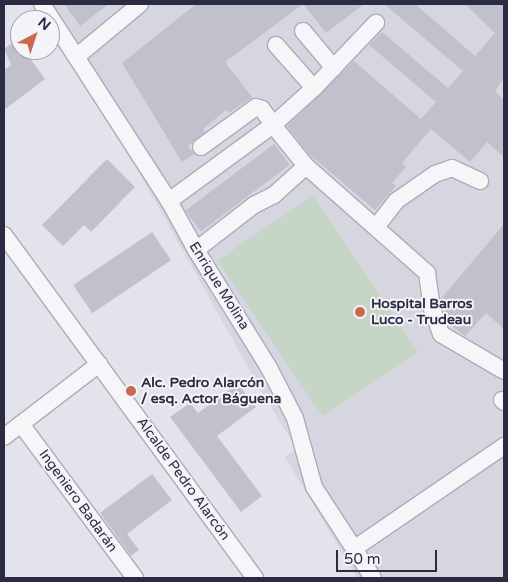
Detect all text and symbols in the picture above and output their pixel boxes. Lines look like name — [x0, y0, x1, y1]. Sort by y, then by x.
north arrow — [10, 10, 60, 60]
text: N — [35, 14, 54, 34]
street label: Enrique Molina — [185, 239, 253, 333]
place label: Hospital Barros Luco - Trudeau — [371, 296, 473, 328]
marker: Hospital Barros Luco - Trudeau — [353, 305, 367, 319]
place label: Alc. Pedro Alarcón / esq. Actor Báguena — [141, 375, 281, 408]
marker: Alc. Pedro Alarcón / esq. Actor Báguena — [125, 385, 137, 397]
street label: Alcalde Pedro Alarcón — [133, 414, 233, 544]
street label: Ingeniero Badarán — [35, 447, 121, 555]
scale bar — [338, 540, 439, 572]
text: 50 m — [344, 550, 381, 568]

